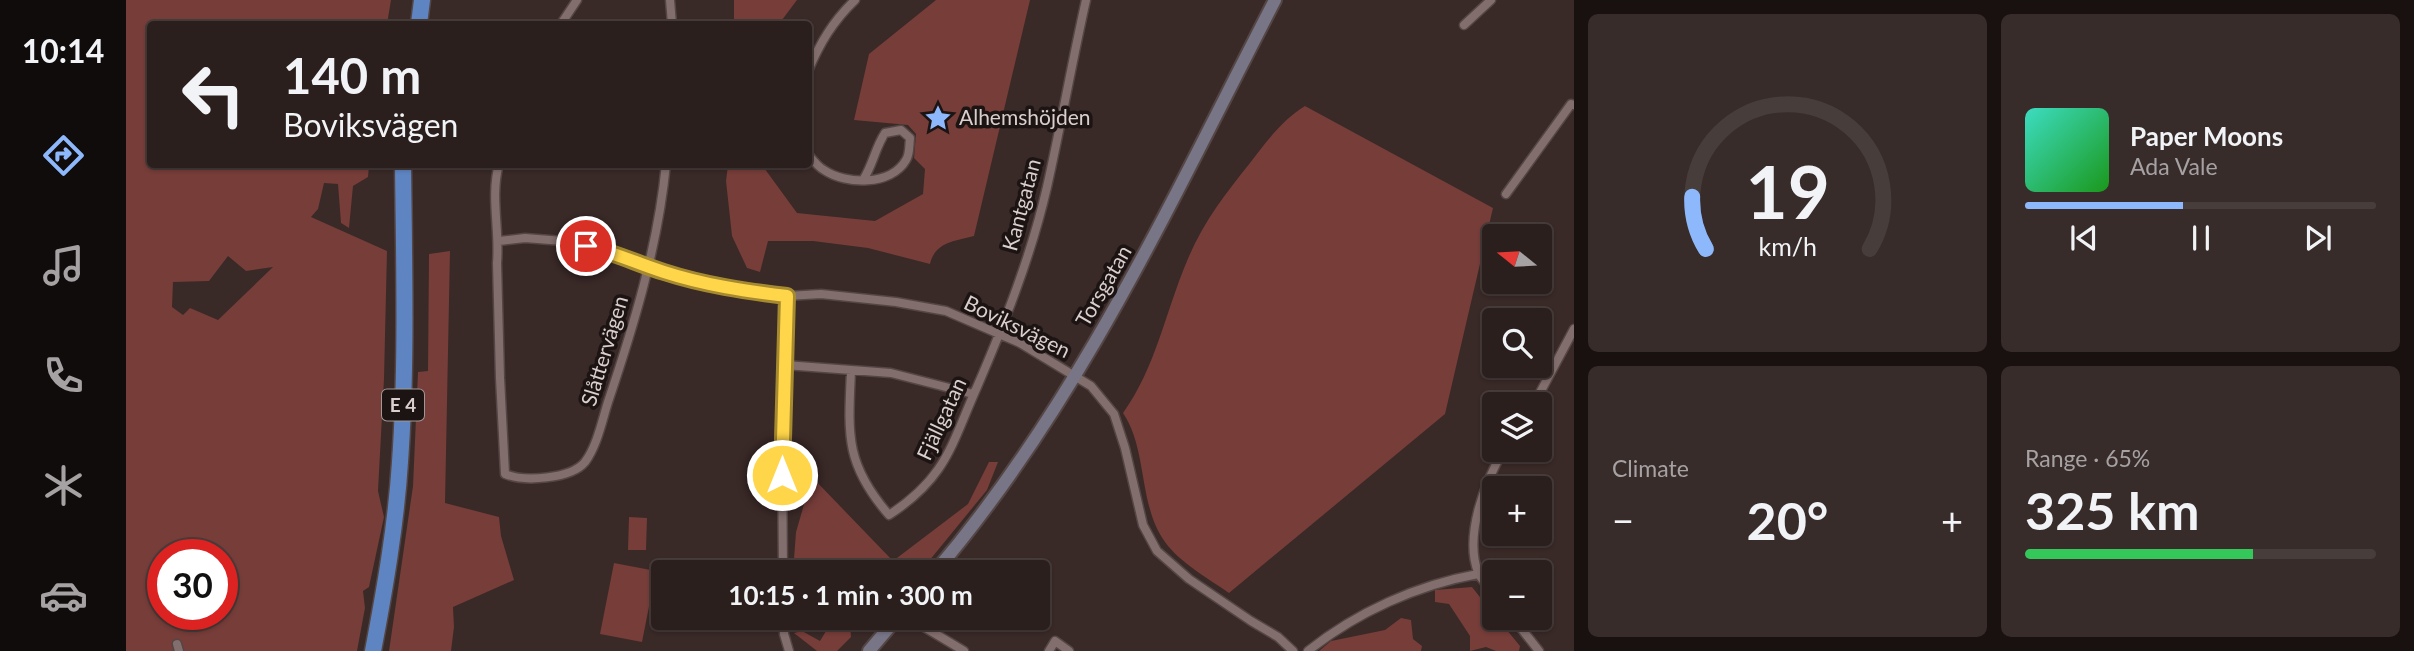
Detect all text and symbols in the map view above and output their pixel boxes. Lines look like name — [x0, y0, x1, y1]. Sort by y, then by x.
text: 10:14 — [22, 31, 104, 70]
text: 140 m — [283, 46, 421, 104]
icon: left — [168, 49, 259, 140]
place icon: Alhemshöjden — [923, 103, 953, 133]
place label: Alhemshöjden — [959, 104, 1091, 129]
text: Boviksvägen — [283, 105, 458, 144]
text: Paper Moons — [2130, 120, 2283, 152]
icon: directions — [39, 131, 88, 180]
text: 19 — [1745, 147, 1830, 235]
text: Ada Vale — [2130, 152, 2218, 180]
street label: Kantgatan — [996, 156, 1045, 253]
pin — [556, 216, 616, 276]
icon: previous — [2065, 219, 2103, 257]
icon: pause — [2182, 219, 2220, 257]
icon: next — [2299, 219, 2337, 257]
north arrow — [1482, 224, 1552, 294]
map controls — [1482, 224, 1552, 630]
icon: arrive — [567, 227, 605, 265]
text: km/h — [1758, 231, 1817, 261]
street label: Torsgatan — [1070, 240, 1136, 330]
icon: music — [39, 241, 88, 290]
street label: Boviksvägen — [960, 289, 1075, 362]
street label: Slåttervägen — [575, 292, 632, 409]
button: search — [1482, 308, 1552, 378]
icon: phone — [39, 351, 88, 400]
street label: Fjällgatan — [911, 373, 971, 464]
road number: E 4 — [382, 390, 424, 420]
button: layers — [1482, 392, 1552, 462]
position arrow — [745, 438, 819, 512]
text: Range · 65% — [2025, 444, 2150, 472]
text: Climate — [1612, 454, 1689, 482]
icon: climate — [39, 461, 88, 510]
button: + — [1482, 476, 1552, 546]
text: 325 km — [2025, 479, 2199, 541]
text: 20° — [1747, 489, 1828, 551]
text: − — [1612, 497, 1634, 543]
text: + — [1941, 497, 1963, 543]
speed limit sign: 30 — [147, 539, 238, 630]
button: − — [1482, 560, 1552, 630]
icon: car — [39, 571, 88, 620]
text: 10:15 · 1 min · 300 m — [728, 579, 973, 611]

